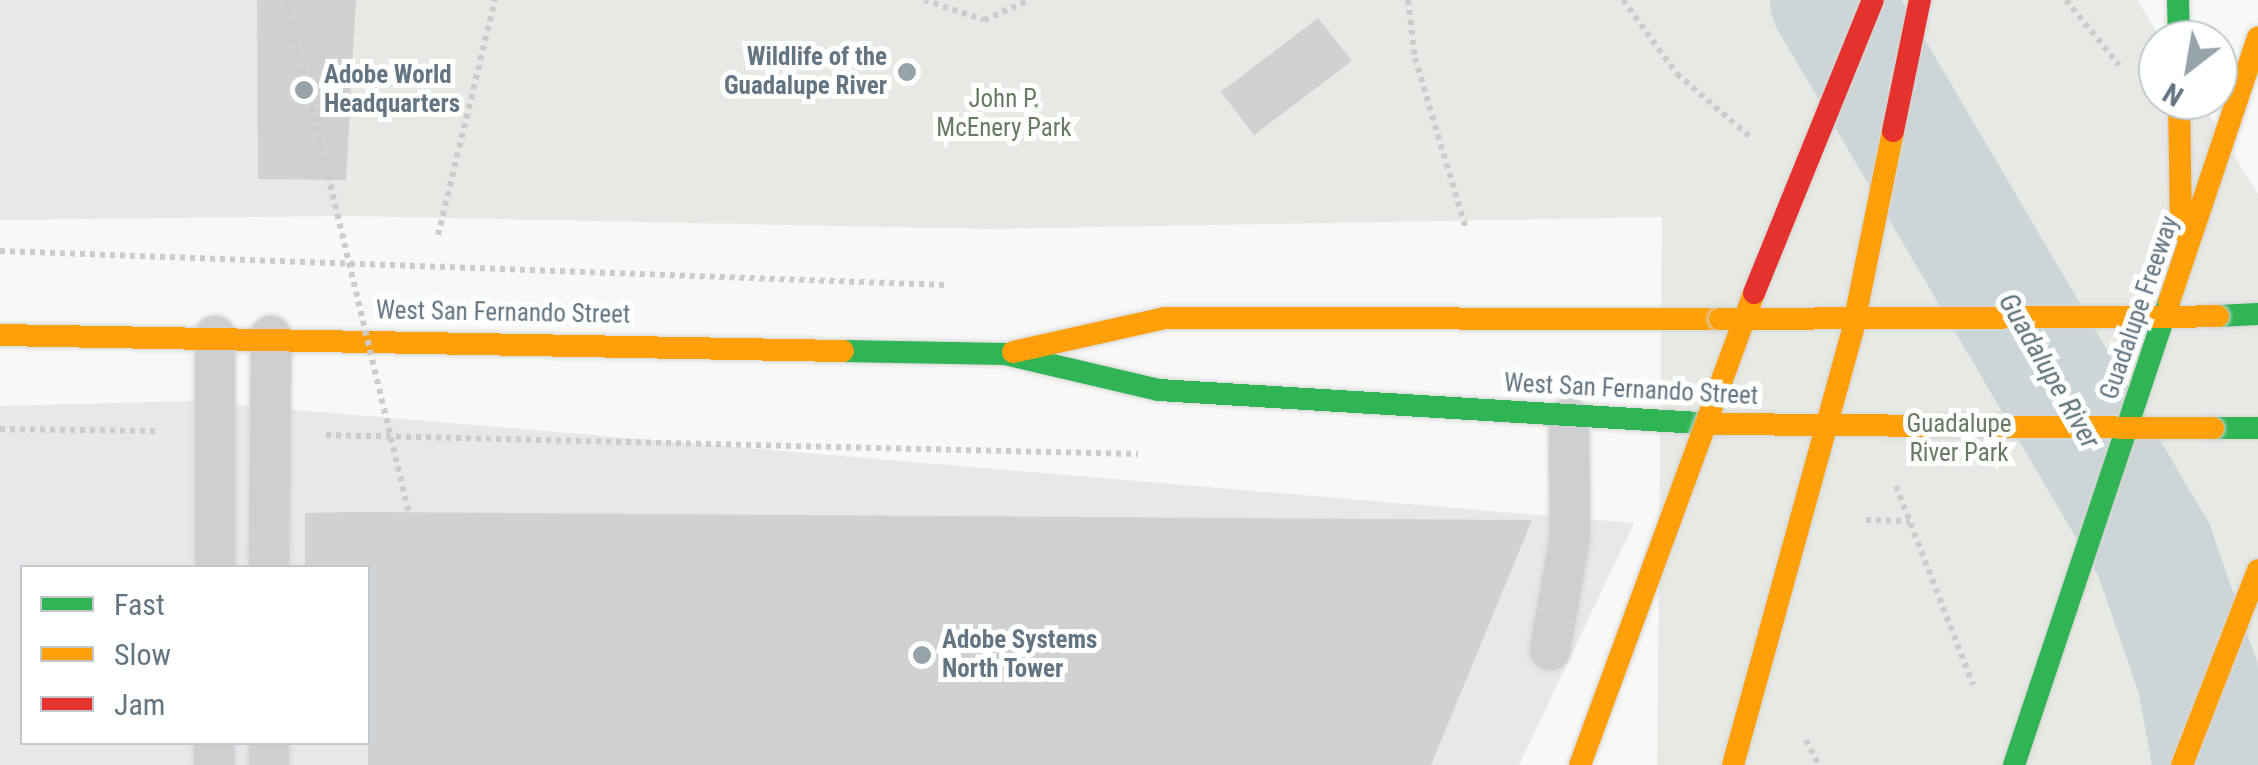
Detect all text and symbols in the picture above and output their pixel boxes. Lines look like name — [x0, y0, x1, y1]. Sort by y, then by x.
north arrow — [2138, 20, 2238, 120]
place label: Wildlife of the Guadalupe River — [724, 43, 887, 102]
place label: Adobe World Headquarters — [324, 61, 460, 120]
marker: Wildlife of the Guadalupe River — [896, 61, 918, 83]
text: N — [2157, 76, 2189, 113]
marker: Adobe World Headquarters — [293, 79, 315, 101]
park label: John P. McEnery Park — [936, 85, 1072, 144]
street label: Guadalupe Freeway — [2095, 212, 2185, 404]
water label: Guadalupe River — [1991, 287, 2107, 455]
street label: West San Fernando Street — [376, 296, 630, 330]
street label: West San Fernando Street — [1503, 368, 1759, 412]
park label: Guadalupe River Park — [1906, 410, 2012, 469]
legend — [20, 565, 370, 745]
text: Fast — [114, 587, 165, 622]
place label: Adobe Systems North Tower — [942, 626, 1097, 685]
text: Slow — [114, 637, 171, 672]
marker: Adobe Systems North Tower — [911, 644, 933, 666]
text: Jam — [114, 687, 165, 722]

